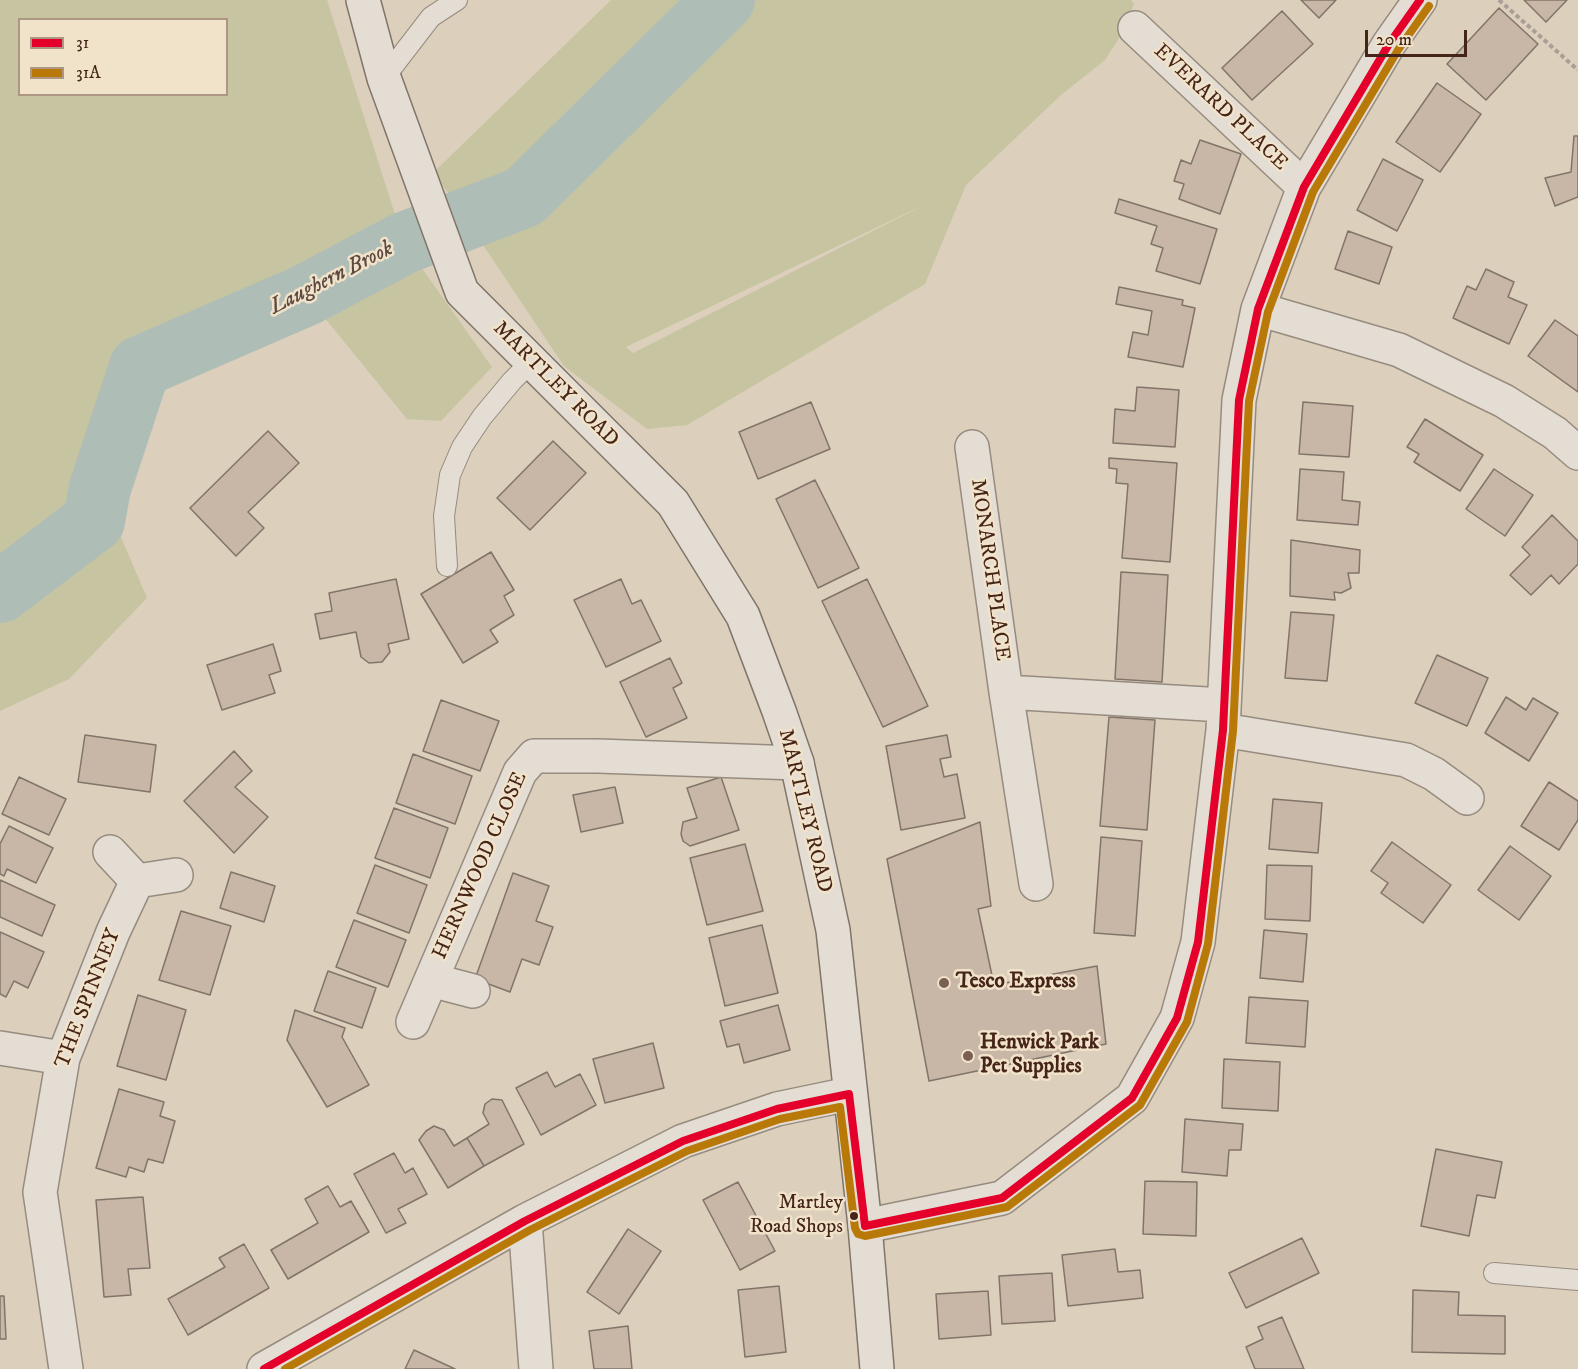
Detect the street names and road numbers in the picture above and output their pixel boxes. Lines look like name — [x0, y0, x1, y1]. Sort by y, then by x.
street label: EVERARD PLACE — [1148, 39, 1292, 177]
street label: MARTLEY ROAD — [487, 317, 623, 453]
street label: MONARCH PLACE — [964, 477, 1014, 663]
street label: MARTLEY ROAD — [771, 727, 837, 895]
street label: HERNWOOD CLOSE — [428, 769, 534, 963]
street label: THE SPINNEY — [51, 926, 127, 1072]

